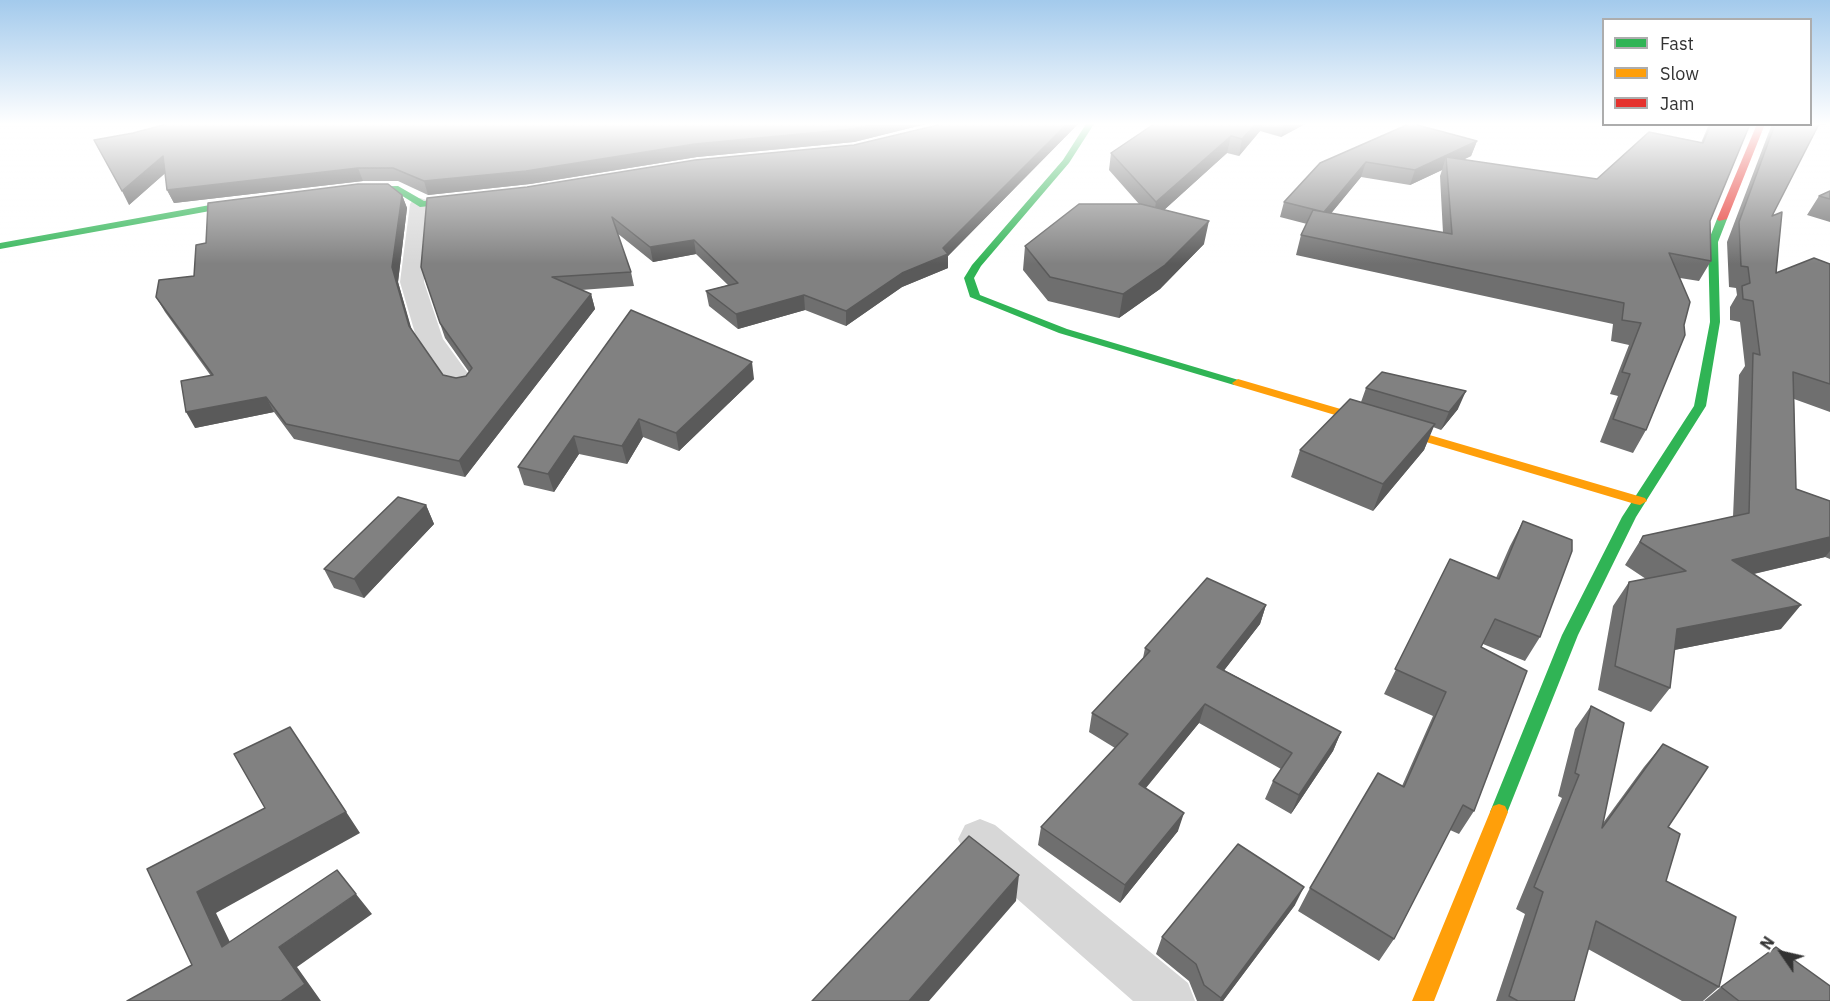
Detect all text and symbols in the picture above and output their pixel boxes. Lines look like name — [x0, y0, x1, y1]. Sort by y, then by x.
legend — [1602, 18, 1812, 126]
text: Fast — [1660, 32, 1694, 55]
text: Slow — [1660, 62, 1699, 85]
text: Jam — [1660, 92, 1695, 115]
north arrow — [1752, 923, 1812, 983]
text: N — [1756, 933, 1779, 953]

